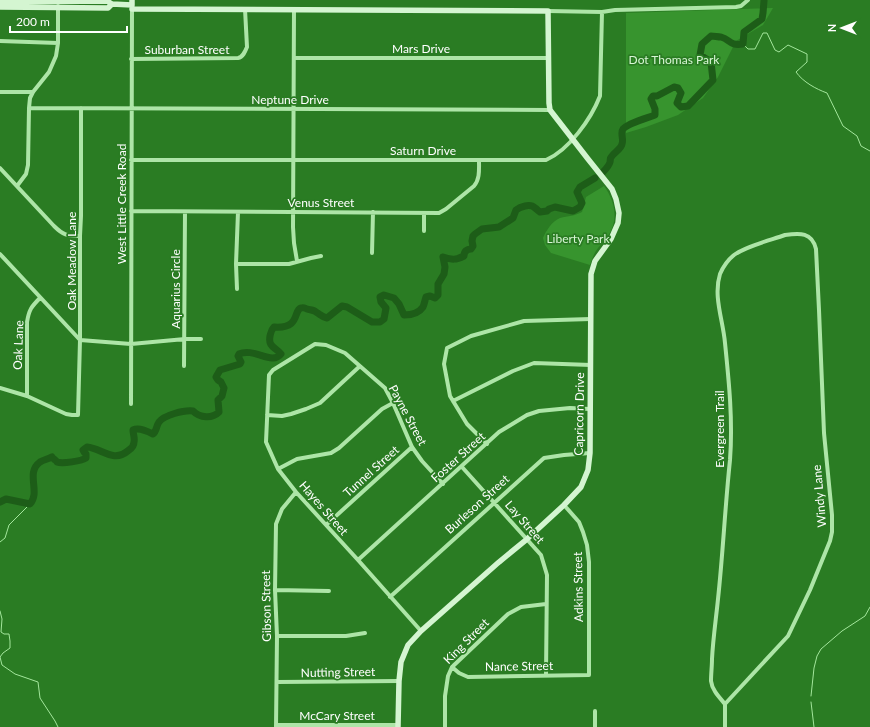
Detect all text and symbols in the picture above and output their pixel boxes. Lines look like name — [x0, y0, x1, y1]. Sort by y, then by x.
scale bar — [10, 8, 127, 34]
north arrow — [822, 8, 862, 48]
text: 200 m — [16, 14, 50, 29]
text: N — [825, 24, 838, 32]
street label: Mars Drive — [392, 41, 450, 56]
street label: Suburban Street — [145, 42, 230, 57]
park label: Dot Thomas Park — [629, 52, 720, 67]
street label: Neptune Drive — [251, 92, 329, 107]
street label: Saturn Drive — [390, 143, 456, 158]
street label: West Little Creek Road — [114, 144, 129, 264]
street label: Venus Street — [288, 195, 355, 210]
street label: Oak Meadow Lane — [64, 212, 79, 310]
park label: Liberty Park — [546, 231, 610, 246]
street label: Aquarius Circle — [168, 249, 183, 329]
street label: Oak Lane — [10, 320, 26, 370]
street label: Capricorn Drive — [571, 372, 587, 456]
street label: Payne Street — [386, 382, 431, 449]
street label: Evergreen Trail — [712, 390, 727, 468]
street label: Foster Street — [428, 428, 489, 485]
street label: Tunnel Street — [340, 442, 402, 500]
street label: Windy Lane — [809, 464, 829, 528]
street label: Burleson Street — [442, 471, 513, 537]
street label: Hayes Street — [296, 478, 352, 539]
street label: Lay Street — [502, 497, 548, 547]
street label: Adkins Street — [570, 551, 586, 622]
street label: Gibson Street — [258, 569, 274, 642]
street label: King Street — [440, 615, 492, 667]
street label: Nance Street — [485, 658, 554, 674]
street label: Nutting Street — [301, 664, 376, 680]
street label: McCary Street — [299, 708, 375, 723]

